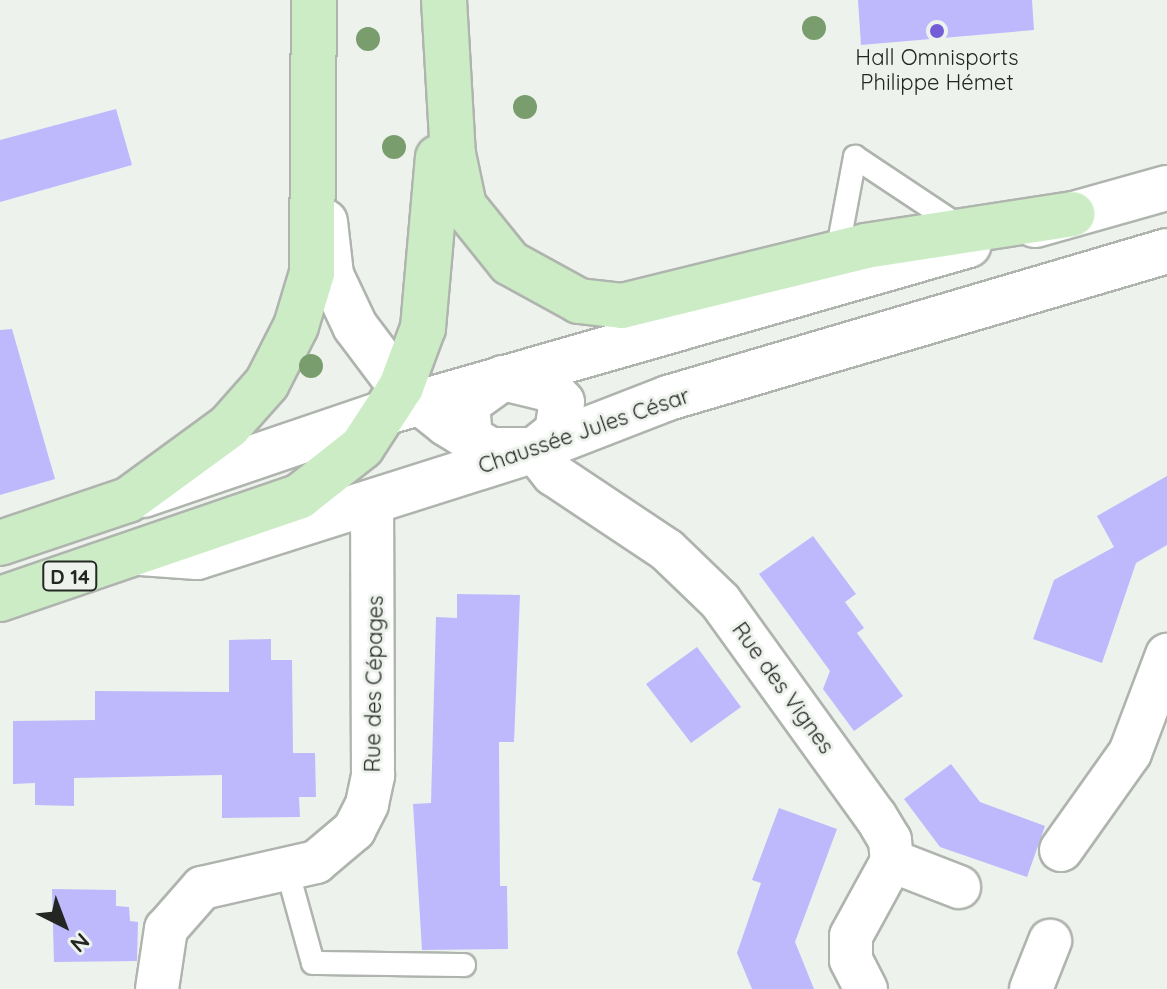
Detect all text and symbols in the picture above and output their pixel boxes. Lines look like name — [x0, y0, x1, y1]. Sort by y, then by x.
marker: Hall Omnisports Philippe Hémet — [928, 22, 946, 40]
place label: Hall Omnisports Philippe Hémet — [855, 44, 1019, 96]
street label: Chaussée Jules César — [475, 382, 693, 480]
road number: D 14 — [42, 560, 98, 592]
street label: Rue des Cépages — [359, 595, 389, 773]
street label: Rue des Vignes — [726, 617, 840, 759]
north arrow — [24, 885, 104, 965]
text: N — [65, 927, 95, 959]

